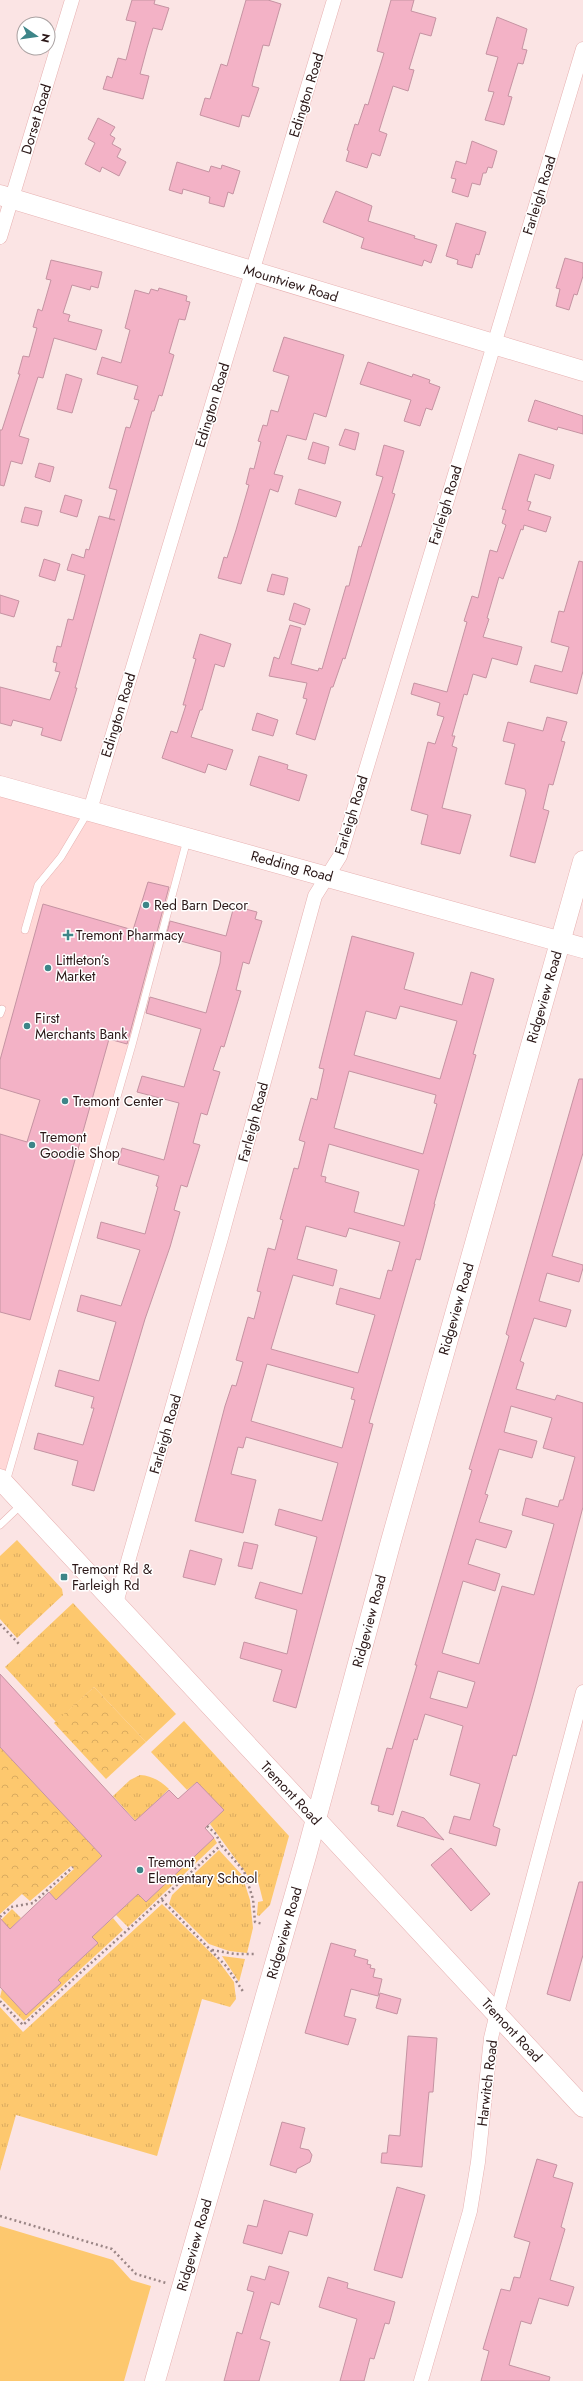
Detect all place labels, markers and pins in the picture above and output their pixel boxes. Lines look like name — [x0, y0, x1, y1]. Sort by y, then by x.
place label: Red Barn Decor — [154, 895, 248, 915]
marker: Red Barn Decor — [141, 900, 151, 910]
place label: Tremont Pharmacy — [76, 925, 185, 945]
marker: Tremont Pharmacy — [63, 930, 73, 940]
place label: Littleton’s Market — [56, 950, 109, 986]
marker: Littleton’s Market — [43, 963, 53, 973]
place label: First Merchants Bank — [35, 1008, 128, 1044]
marker: First Merchants Bank — [22, 1021, 32, 1031]
place label: Tremont Center — [73, 1091, 163, 1111]
marker: Tremont Center — [60, 1096, 70, 1106]
place label: Tremont Goodie Shop — [40, 1127, 120, 1163]
marker: Tremont Goodie Shop — [27, 1140, 37, 1150]
place label: Tremont Rd & Farleigh Rd — [72, 1559, 153, 1595]
marker: Tremont Rd & Farleigh Rd — [59, 1572, 69, 1582]
place label: Tremont Elementary School — [148, 1852, 258, 1888]
marker: Tremont Elementary School — [135, 1865, 145, 1875]

